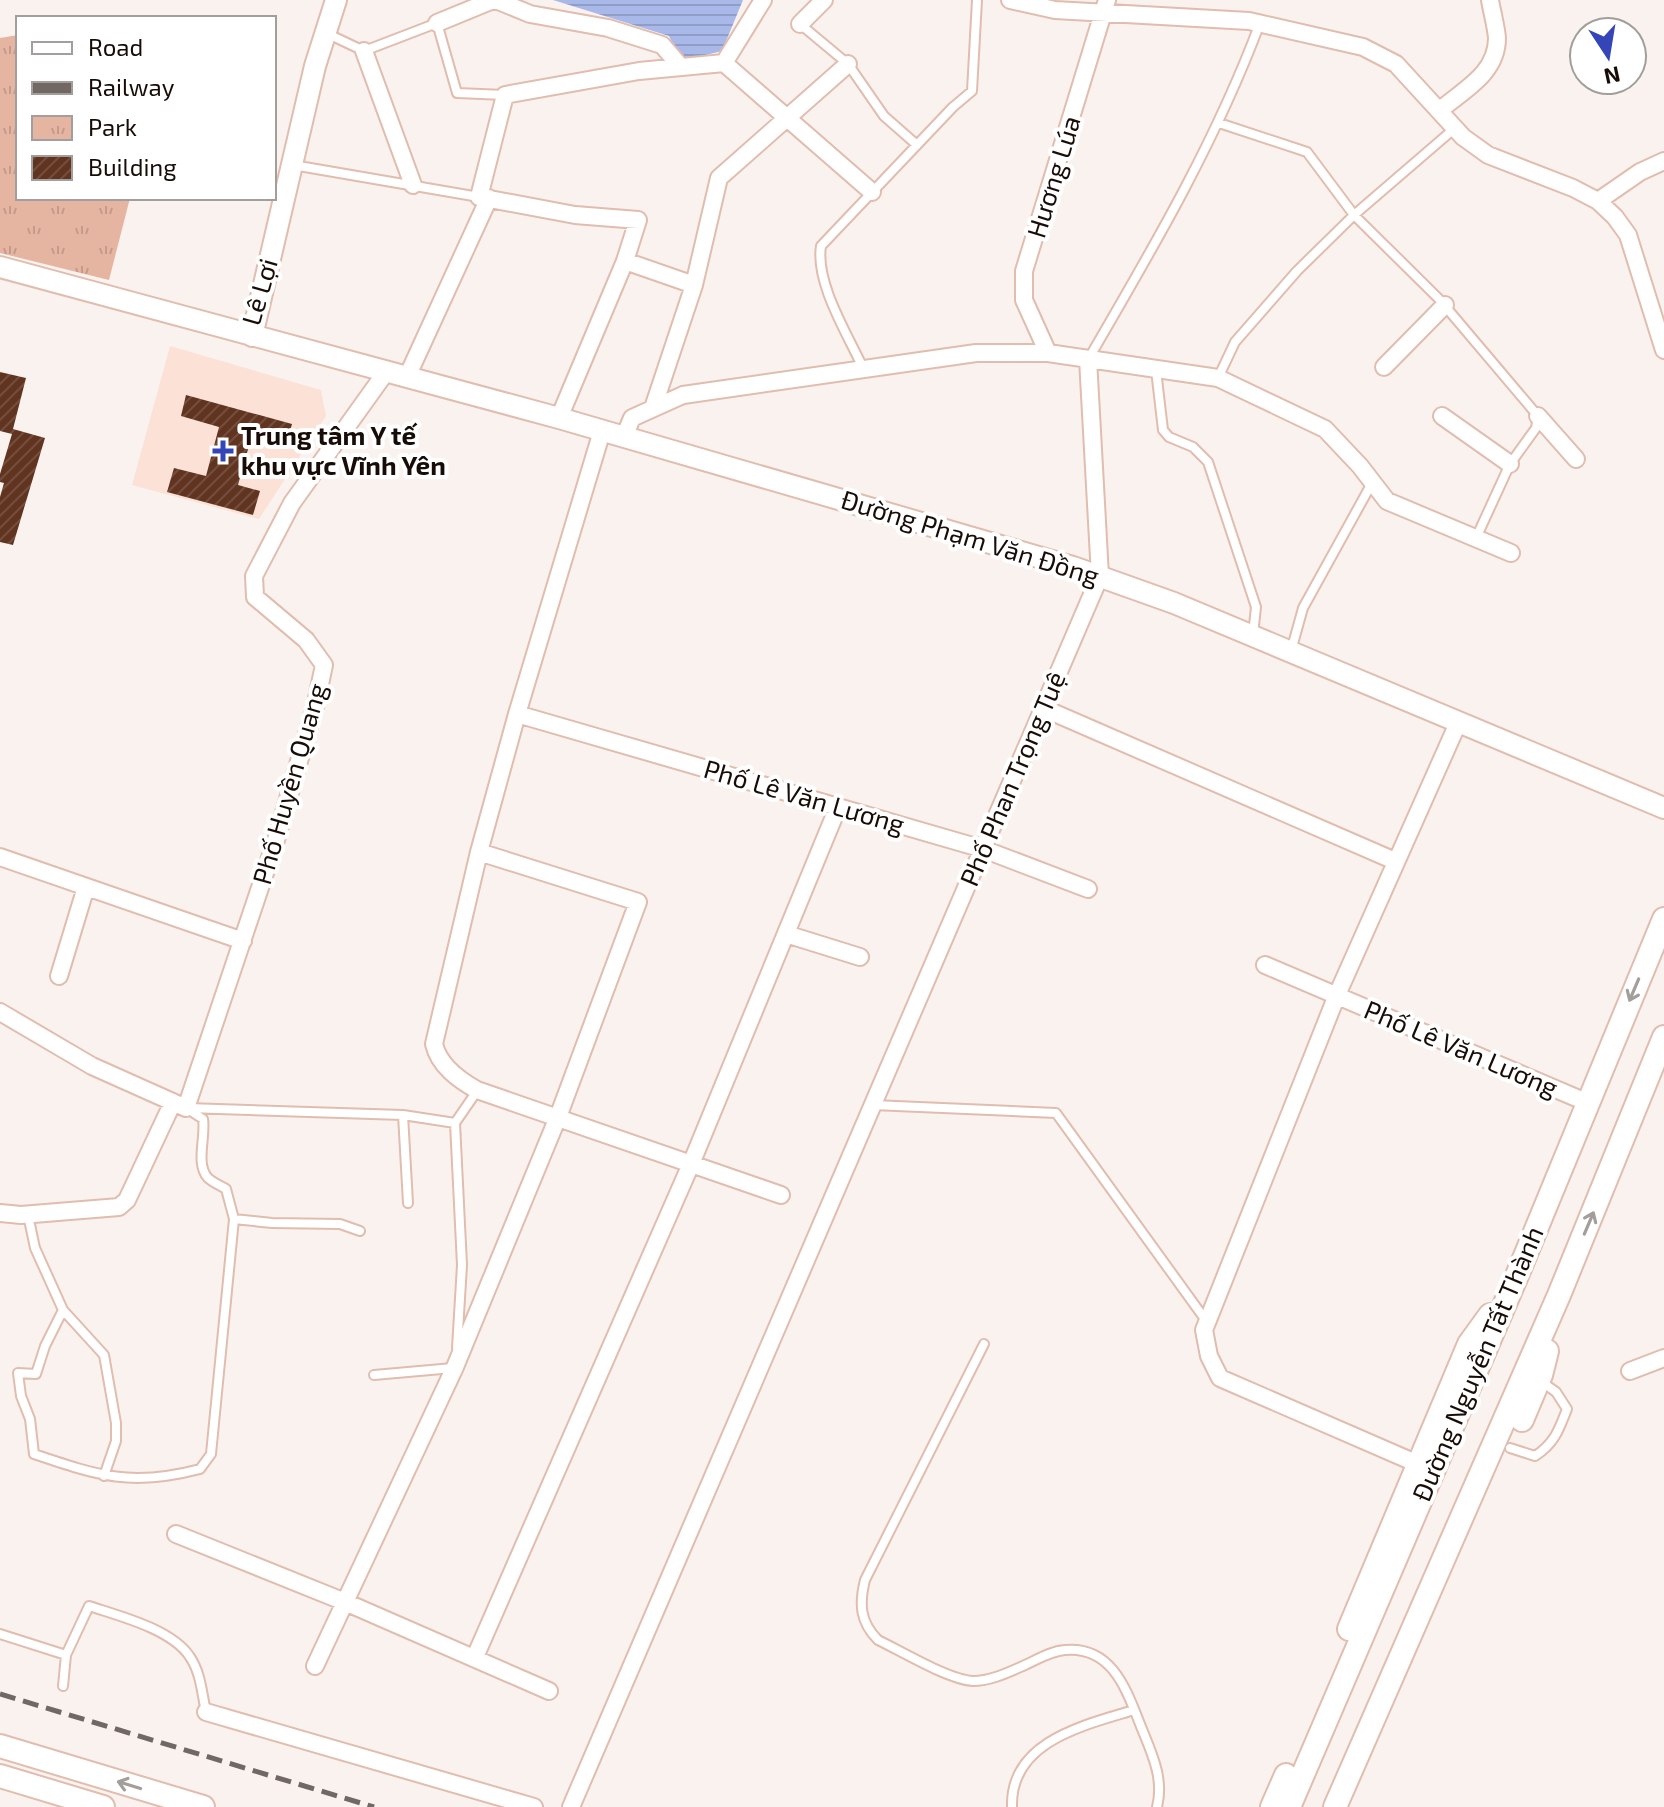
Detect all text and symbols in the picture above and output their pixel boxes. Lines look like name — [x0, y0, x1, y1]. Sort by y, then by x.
legend — [16, 16, 276, 200]
north arrow — [1568, 16, 1648, 96]
text: Road — [88, 32, 143, 61]
text: N — [1602, 62, 1623, 91]
text: Railway — [88, 72, 175, 101]
text: Park — [88, 112, 137, 141]
street label: Hương Lúa — [1019, 112, 1086, 241]
text: Building — [88, 152, 177, 181]
street label: Lê Lợi — [234, 255, 283, 329]
place label: Trung tâm Y tế khu vực Vĩnh Yên — [241, 419, 446, 480]
marker: Trung tâm Y tế khu vực Vĩnh Yên — [212, 440, 234, 462]
street label: Đường Phạm Văn Đồng — [838, 483, 1103, 591]
street label: Phố Phan Trọng Tuệ — [952, 667, 1071, 890]
street label: Phố Huyền Quang — [245, 679, 332, 888]
street label: Phố Lê Văn Lương — [701, 752, 908, 839]
one-way arrow — [1625, 977, 1640, 1002]
street label: Phố Lê Văn Lương — [1360, 993, 1563, 1102]
one-way arrow — [1583, 1211, 1597, 1236]
street label: Đường Nguyễn Tất Thành — [1405, 1221, 1549, 1506]
one-way arrow — [116, 1777, 142, 1792]

